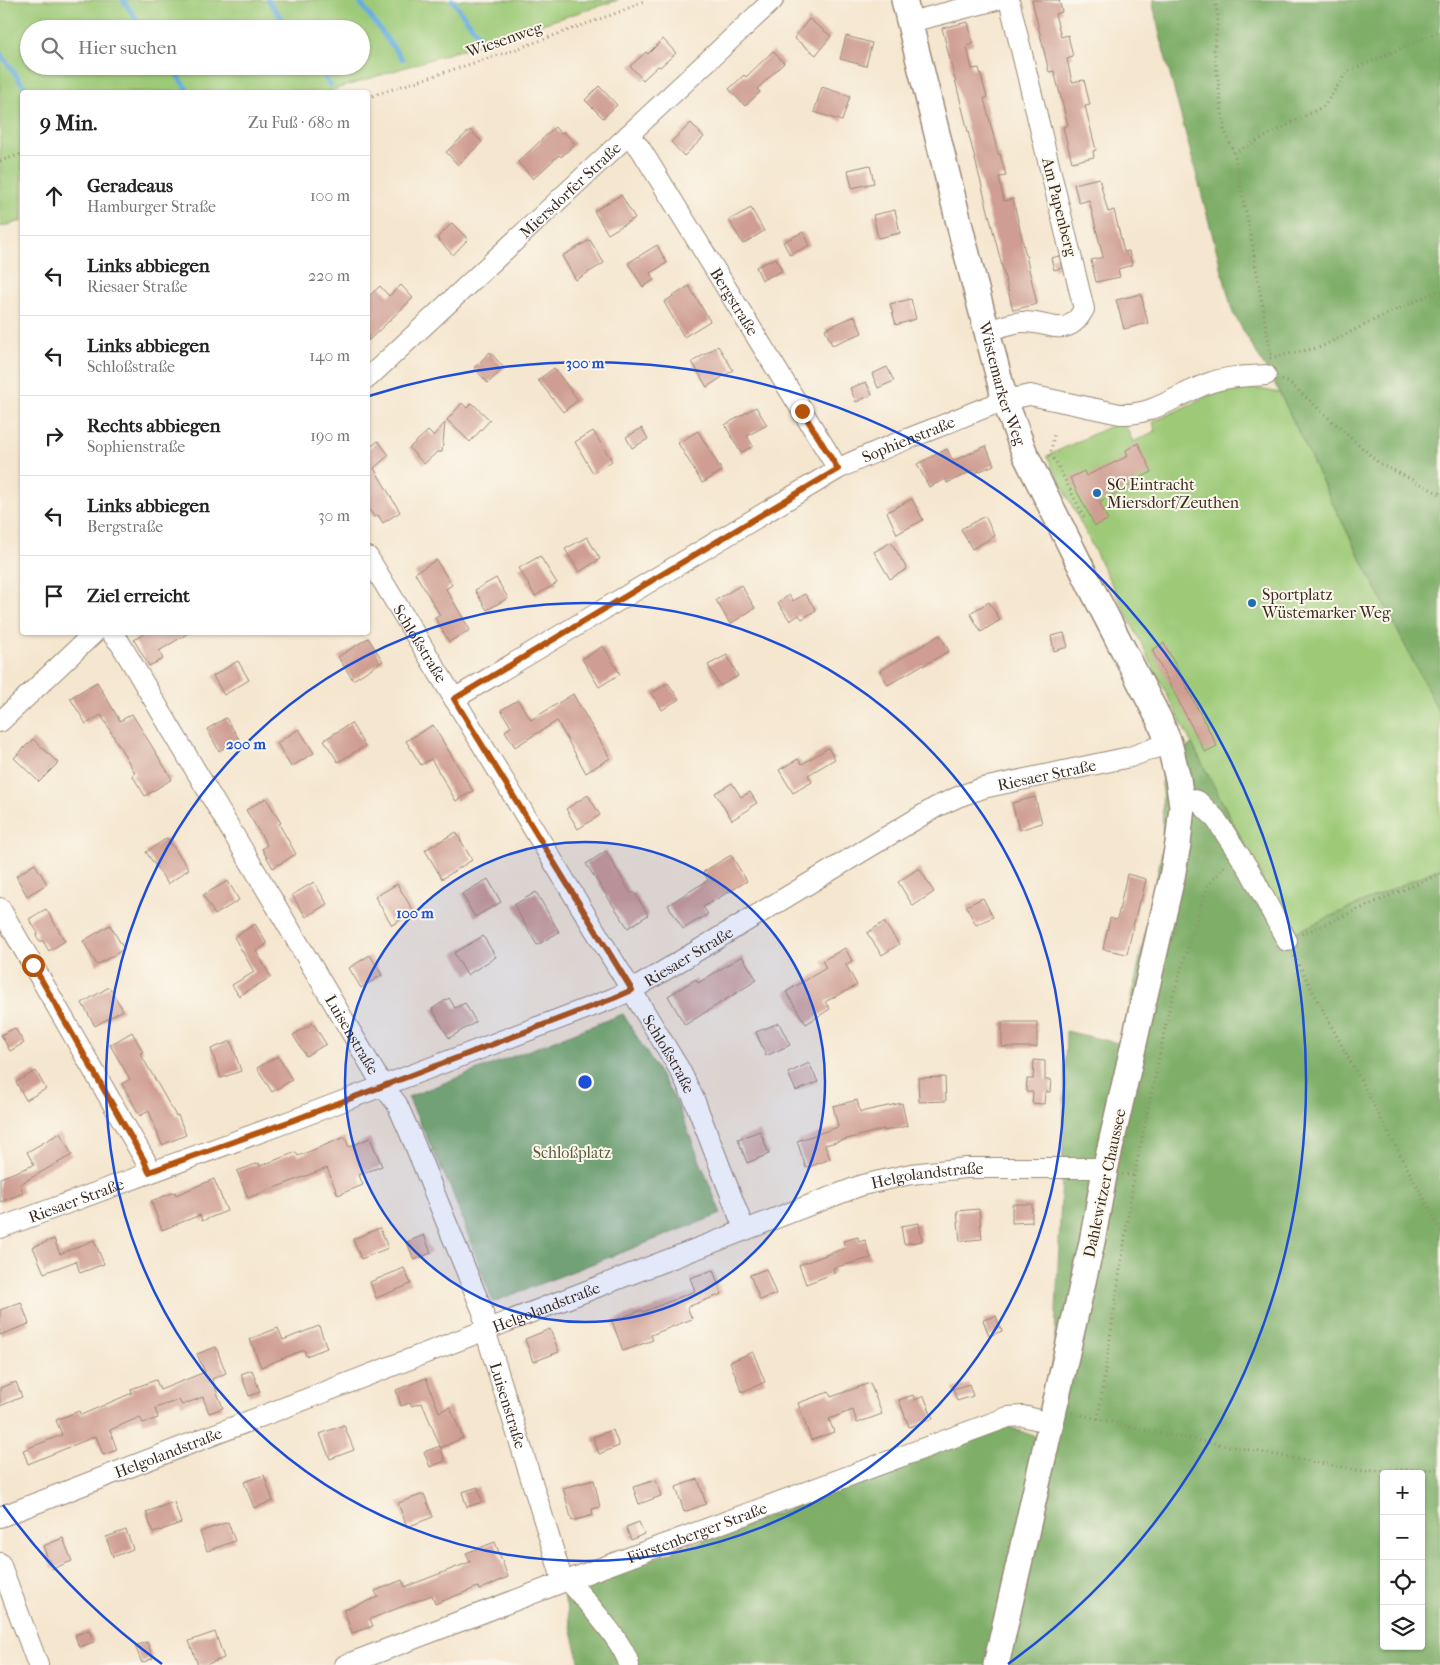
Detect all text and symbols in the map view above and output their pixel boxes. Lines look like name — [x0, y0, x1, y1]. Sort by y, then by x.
street label: Wiesenweg — [463, 17, 545, 62]
search box — [20, 20, 370, 75]
icon: search — [38, 34, 66, 62]
text: Hier suchen — [78, 37, 177, 59]
text: 9 Min. — [40, 111, 97, 135]
text: Zu Fuß · 680 m — [248, 113, 350, 132]
street label: Miersdorfer Straße — [516, 138, 625, 242]
street label: Am Papenberg — [1038, 155, 1081, 259]
text: Geradeaus — [87, 175, 173, 197]
icon: ahead — [40, 182, 68, 210]
text: 100 m — [310, 186, 350, 205]
text: Hamburger Straße — [87, 197, 216, 216]
text: Links abbiegen — [87, 255, 210, 277]
icon: left — [40, 262, 68, 290]
street label: Bergstraße — [706, 264, 762, 339]
text: 220 m — [308, 266, 350, 285]
text: Riesaer Straße — [87, 277, 187, 296]
street label: Wüstemarker Weg — [975, 319, 1030, 449]
text: Links abbiegen — [87, 335, 210, 357]
icon: left — [40, 342, 68, 370]
text: 140 m — [309, 346, 350, 365]
text: 300 m — [566, 354, 605, 372]
text: Schloßstraße — [87, 357, 175, 376]
route end — [791, 400, 814, 423]
street label: Sophienstraße — [859, 412, 958, 467]
text: Rechts abbiegen — [87, 415, 221, 437]
icon: right — [40, 422, 68, 450]
text: 190 m — [310, 426, 350, 445]
text: Sophienstraße — [87, 437, 185, 456]
place label: SC Eintracht Miersdorf/Zeuthen — [1107, 475, 1240, 512]
marker: SC Eintracht Miersdorf/Zeuthen — [1091, 487, 1103, 499]
text: Links abbiegen — [87, 495, 210, 517]
icon: left — [40, 502, 68, 530]
text: 30 m — [318, 506, 350, 525]
text: Bergstraße — [87, 517, 163, 536]
icon: arrive — [40, 582, 68, 610]
text: Ziel erreicht — [87, 585, 190, 607]
place label: Sportplatz Wüstemarker Weg — [1261, 585, 1391, 622]
marker: Sportplatz Wüstemarker Weg — [1246, 597, 1258, 609]
street label: Schloßstraße — [389, 601, 451, 686]
text: 200 m — [226, 735, 266, 753]
street label: Riesaer Straße — [996, 755, 1098, 795]
text: 100 m — [396, 904, 434, 922]
street label: Riesaer Straße — [641, 922, 737, 991]
route start — [22, 954, 45, 977]
street label: Luisenstraße — [321, 991, 383, 1078]
street label: Schloßstraße — [639, 1011, 699, 1096]
centre of rings — [576, 1073, 594, 1091]
street label: Dahlewitzer Chaussee — [1079, 1107, 1130, 1259]
park label: Schloßplatz — [533, 1143, 611, 1162]
street label: Helgolandstraße — [869, 1159, 984, 1193]
street label: Riesaer Straße — [26, 1174, 127, 1227]
street label: Helgolandstraße — [490, 1278, 603, 1336]
street label: Luisenstraße — [486, 1360, 530, 1451]
street label: Helgolandstraße — [112, 1423, 225, 1482]
map controls — [1380, 1470, 1425, 1650]
button: + — [1380, 1470, 1425, 1515]
street label: Fürstenberger Straße — [624, 1498, 770, 1567]
button: − — [1380, 1515, 1425, 1560]
button: locate — [1380, 1560, 1425, 1605]
button: layers — [1380, 1605, 1425, 1650]

